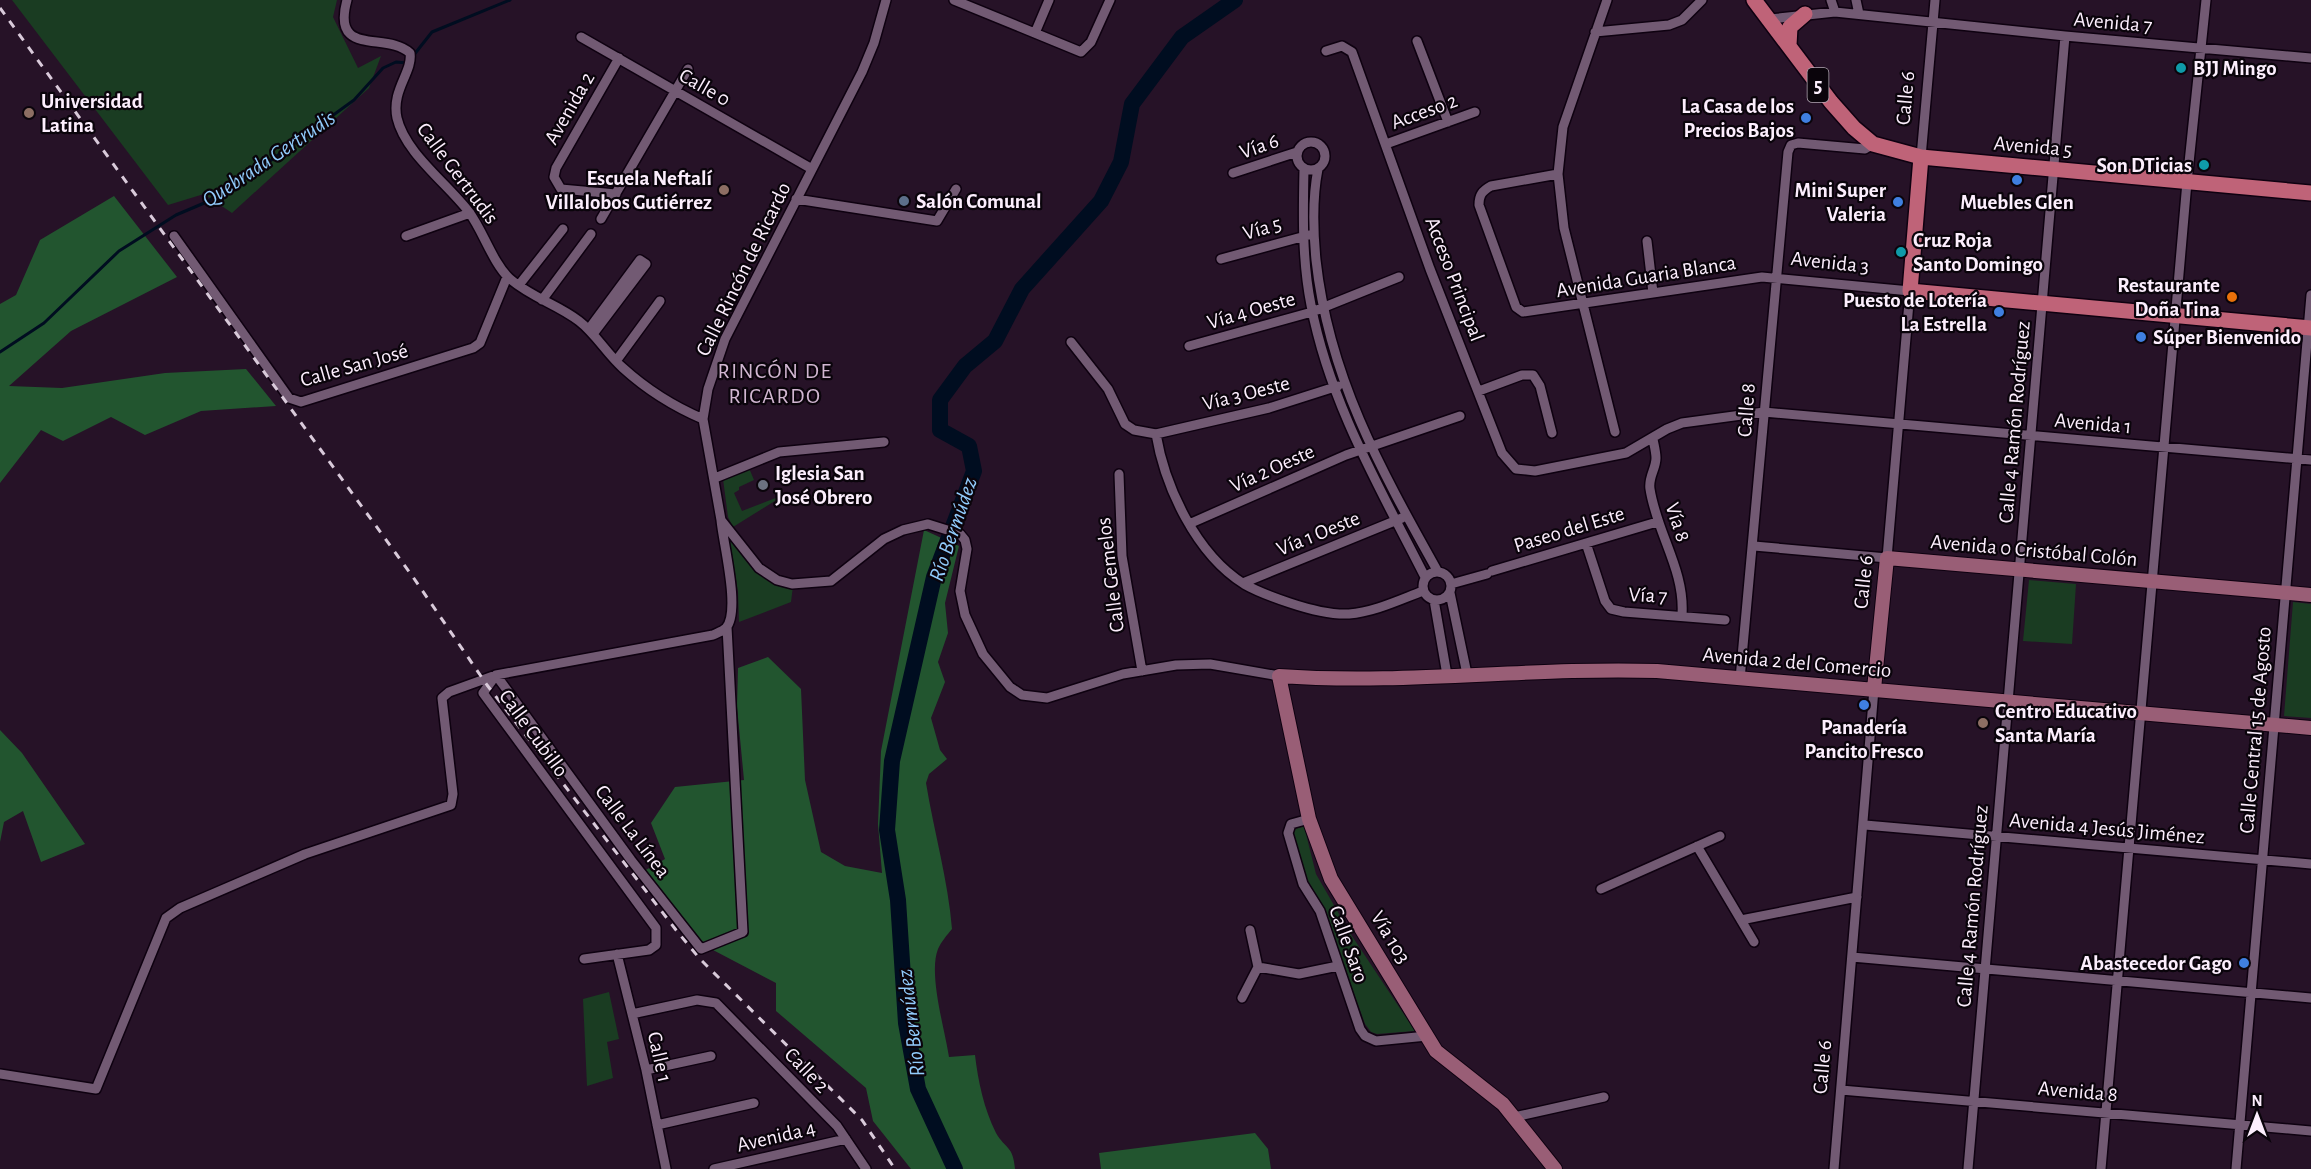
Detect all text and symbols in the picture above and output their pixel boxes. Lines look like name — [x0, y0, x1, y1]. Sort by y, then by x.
street label: Avenida 7 — [2073, 9, 2153, 36]
place label: BJJ Mingo — [2193, 58, 2277, 79]
marker: BJJ Mingo — [2174, 61, 2188, 75]
street label: Calle 0 — [676, 65, 734, 110]
road number: 5 — [1808, 68, 1828, 102]
street label: Avenida 2 — [540, 69, 598, 148]
street label: Calle 6 — [1893, 70, 1918, 126]
street label: Acceso 2 — [1388, 90, 1460, 133]
place label: Universidad Latina — [41, 91, 143, 136]
place label: La Casa de los Precios Bajos — [1681, 96, 1794, 141]
marker: Universidad Latina — [22, 106, 36, 120]
water label: Quebrada Gertrudis — [198, 106, 339, 211]
marker: La Casa de los Precios Bajos — [1799, 111, 1813, 125]
street label: Calle Gertrudis — [413, 119, 502, 228]
street label: Vía 6 — [1237, 130, 1281, 163]
street label: Avenida 5 — [1993, 133, 2073, 160]
place label: Son DTicias — [2096, 155, 2192, 176]
marker: Son DTicias — [2197, 158, 2211, 172]
place label: Escuela Neftalí Villalobos Gutiérrez — [545, 168, 713, 213]
marker: Muebles Glen — [2010, 173, 2024, 187]
street label: Calle Rincón de Ricardo — [692, 179, 795, 359]
place label: Mini Super Valeria — [1795, 180, 1887, 225]
marker: Escuela Neftalí Villalobos Gutiérrez — [717, 183, 731, 197]
place label: Salón Comunal — [916, 191, 1042, 212]
place label: Muebles Glen — [1960, 192, 2074, 213]
marker: Salón Comunal — [897, 194, 911, 208]
marker: Mini Super Valeria — [1891, 195, 1905, 209]
street label: Vía 5 — [1241, 213, 1284, 244]
street label: Acceso Principal — [1421, 214, 1488, 344]
place label: Cruz Roja Santo Domingo — [1913, 230, 2043, 275]
marker: Cruz Roja Santo Domingo — [1894, 245, 1908, 259]
street label: Avenida 3 — [1790, 248, 1870, 277]
street label: Avenida Guaria Blanca — [1555, 252, 1738, 301]
place label: Restaurante Doña Tina — [2117, 275, 2220, 320]
street label: Vía 4 Oeste — [1205, 288, 1298, 333]
place label: Puesto de Lotería La Estrella — [1843, 290, 1987, 335]
marker: Restaurante Doña Tina — [2225, 290, 2239, 304]
marker: Puesto de Lotería La Estrella — [1992, 305, 2006, 319]
street label: Calle 4 Ramón Rodríguez — [1995, 320, 2034, 524]
place label: Súper Bienvenido — [2153, 327, 2301, 348]
marker: Súper Bienvenido — [2134, 330, 2148, 344]
street label: Calle San José — [298, 340, 411, 391]
district label: RINCÓN DE RICARDO — [717, 359, 833, 407]
street label: Vía 3 Oeste — [1200, 373, 1292, 414]
street label: Calle 8 — [1734, 382, 1759, 438]
street label: Avenida 1 — [2054, 410, 2132, 437]
street label: Vía 2 Oeste — [1227, 441, 1318, 496]
place label: Iglesia San José Obrero — [775, 463, 872, 508]
water label: Río Bermúdez — [925, 474, 981, 584]
marker: Iglesia San José Obrero — [756, 478, 770, 492]
street label: Vía 8 — [1661, 500, 1694, 544]
street label: Paseo del Este — [1511, 503, 1627, 556]
street label: Vía 1 Oeste — [1274, 507, 1363, 560]
street label: Calle Gemelos — [1093, 516, 1128, 634]
street label: Avenida 0 Cristóbal Colón — [1930, 531, 2138, 570]
street label: Calle 6 — [1850, 554, 1877, 610]
street label: Vía 7 — [1628, 584, 1668, 607]
street label: Calle Central 15 de Agosto — [2236, 626, 2275, 834]
street label: Avenida 2 del Comercio — [1702, 644, 1892, 681]
street label: Calle Cubillo — [495, 686, 572, 781]
marker: Panadería Pancito Fresco — [1857, 698, 1871, 712]
place label: Centro Educativo Santa María — [1995, 701, 2137, 746]
marker: Centro Educativo Santa María — [1976, 716, 1990, 730]
place label: Panadería Pancito Fresco — [1804, 717, 1924, 762]
street label: Calle La Línea — [591, 781, 674, 882]
street label: Calle 4 Ramón Rodríguez — [1953, 804, 1992, 1008]
street label: Avenida 4 Jesús Jiménez — [2008, 809, 2206, 848]
street label: Calle Saro — [1325, 903, 1372, 985]
street label: Vía 103 — [1367, 907, 1414, 967]
place label: Abastecedor Gago — [2080, 953, 2232, 974]
marker: Abastecedor Gago — [2237, 956, 2251, 970]
water label: Río Bermúdez — [893, 968, 929, 1078]
street label: Calle 1 — [644, 1030, 676, 1085]
street label: Calle 6 — [1810, 1039, 1835, 1095]
street label: Calle 2 — [780, 1044, 833, 1097]
street label: Avenida 8 — [2037, 1078, 2119, 1105]
north arrow — [2227, 1085, 2287, 1145]
text: N — [2251, 1093, 2263, 1109]
street label: Avenida 4 — [735, 1117, 817, 1156]

